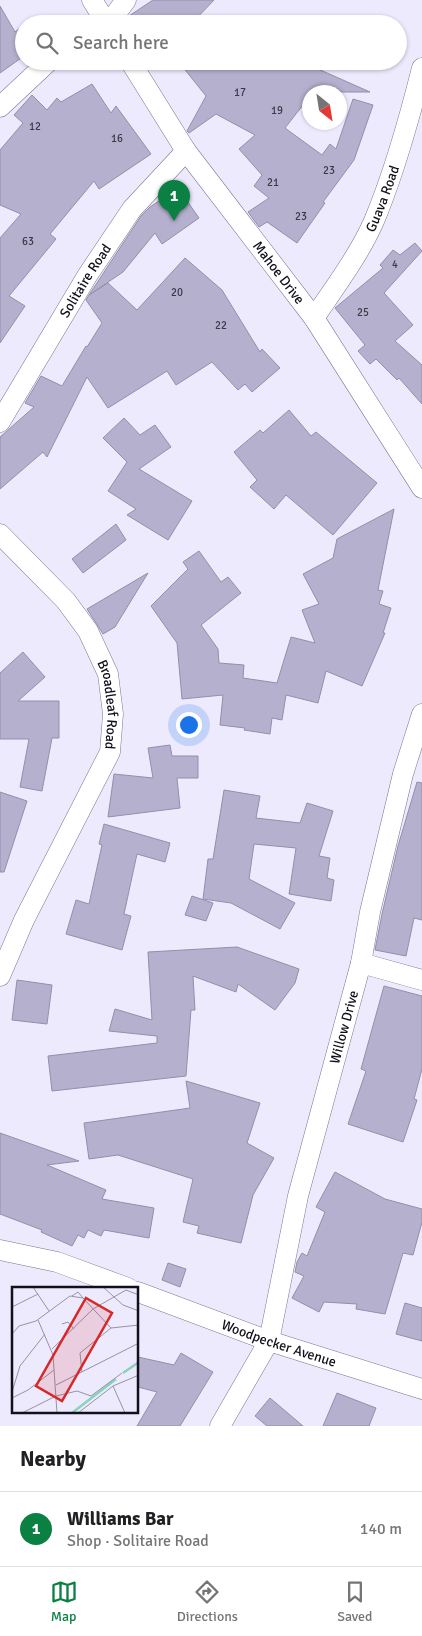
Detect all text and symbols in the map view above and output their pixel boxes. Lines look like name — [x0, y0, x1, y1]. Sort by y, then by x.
search box — [15, 15, 407, 70]
icon: search — [33, 29, 61, 57]
text: Search here — [73, 31, 169, 55]
north arrow — [302, 85, 347, 130]
house number: 17 — [234, 86, 246, 99]
house number: 19 — [271, 104, 283, 117]
house number: 12 — [29, 120, 41, 133]
house number: 16 — [111, 132, 123, 145]
street label: Guava Road — [362, 163, 403, 235]
house number: 23 — [323, 164, 335, 177]
house number: 21 — [267, 176, 279, 189]
pin: 1 — [158, 180, 190, 221]
house number: 23 — [295, 210, 307, 223]
house number: 63 — [22, 235, 34, 248]
street label: Mahoe Drive — [249, 238, 308, 308]
street label: Solitaire Road — [56, 241, 115, 321]
house number: 4 — [392, 258, 398, 271]
house number: 20 — [171, 286, 183, 299]
house number: 25 — [357, 306, 369, 319]
house number: 22 — [215, 319, 227, 332]
street label: Broadleaf Road — [93, 657, 121, 750]
your location — [176, 712, 202, 738]
street label: Willow Drive — [326, 989, 362, 1066]
inset map — [12, 1287, 139, 1414]
street label: Woodpecker Avenue — [219, 1316, 338, 1371]
text: Nearby — [20, 1446, 86, 1472]
text: Williams Bar — [67, 1507, 174, 1531]
text: 1 — [32, 1519, 40, 1539]
text: 140 m — [360, 1519, 402, 1539]
text: Shop · Solitaire Road — [67, 1531, 209, 1551]
tab: Map — [50, 1578, 78, 1625]
tab: Directions — [177, 1578, 238, 1625]
tab: Saved — [337, 1578, 372, 1625]

